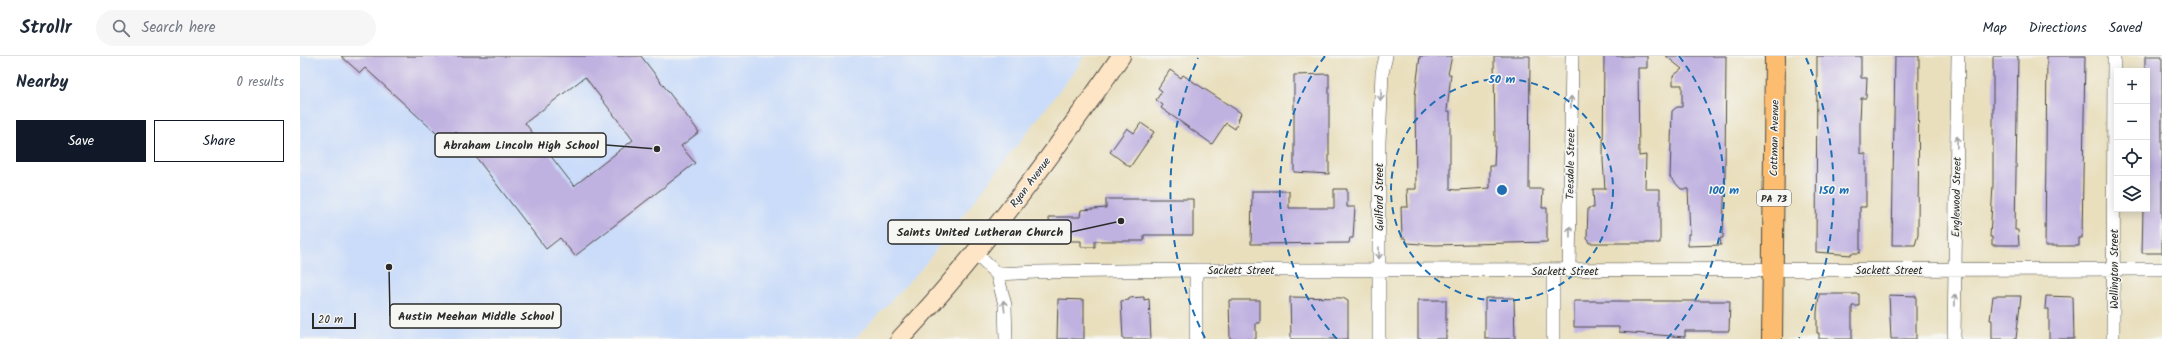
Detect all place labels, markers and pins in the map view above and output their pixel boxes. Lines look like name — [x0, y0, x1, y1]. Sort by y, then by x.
callout: Abraham Lincoln High School — [435, 133, 606, 157]
centre of rings — [1495, 183, 1509, 197]
callout: Saints United Lutheran Church — [888, 220, 1071, 244]
callout: Austin Meehan Middle School — [390, 304, 561, 328]

